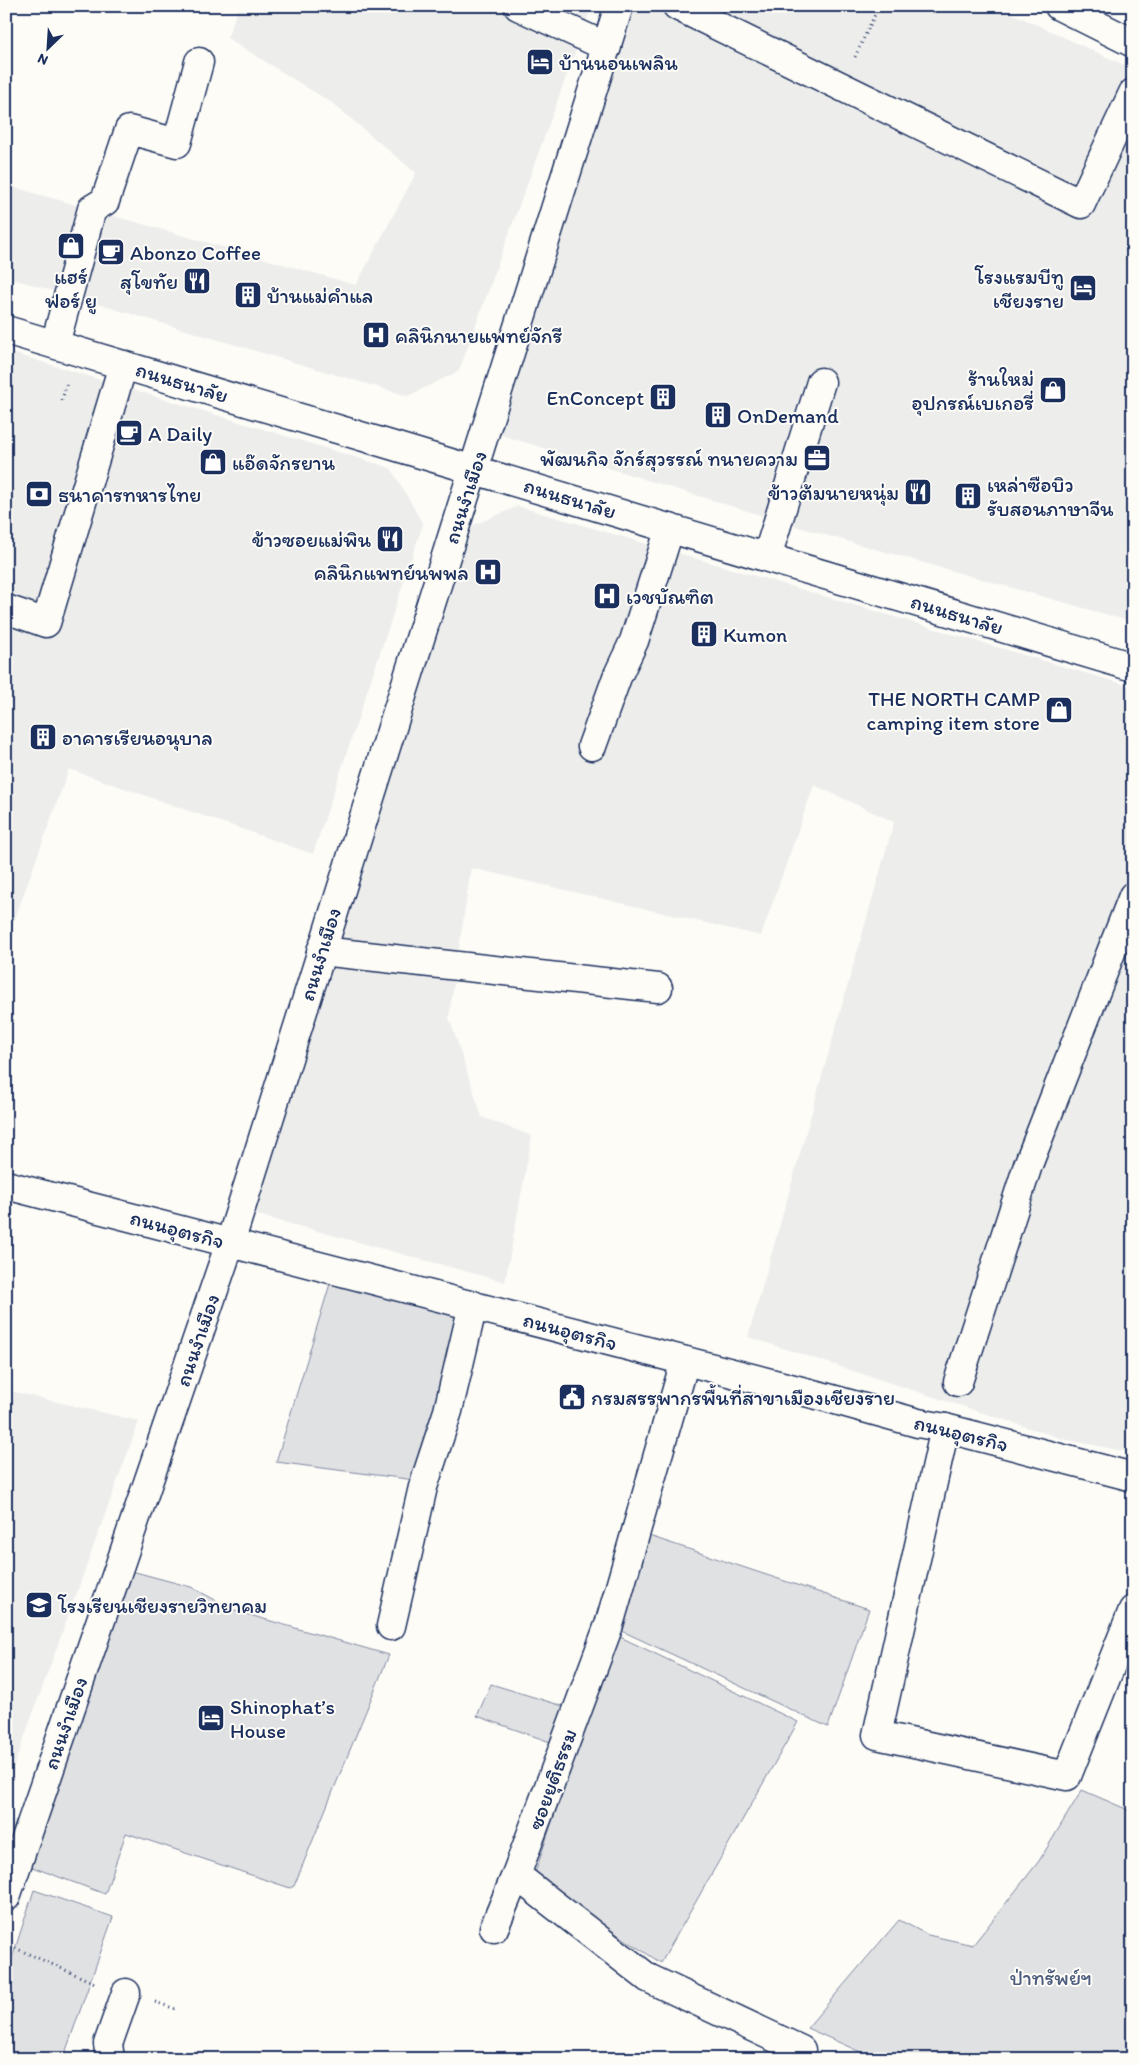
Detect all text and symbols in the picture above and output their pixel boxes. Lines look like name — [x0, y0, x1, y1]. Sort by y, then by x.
north arrow — [22, 22, 72, 72]
hotel icon: บ้านนอนเพลิน — [525, 47, 555, 77]
text: N — [35, 50, 51, 69]
place label: บ้านนอนเพลิน — [559, 50, 678, 75]
shop icon: แฮร์ ฟอร์ ยู — [56, 231, 86, 261]
cafe icon: Abonzo Coffee — [96, 237, 126, 267]
place label: Abonzo Coffee — [130, 240, 261, 265]
place label: แฮร์ ฟอร์ ยู — [45, 264, 97, 315]
place label: โรงแรมบีทู เชียงราย — [974, 264, 1064, 313]
restaurant icon: สุโขทัย — [182, 266, 212, 296]
place label: สุโขทัย — [120, 269, 178, 295]
hotel icon: โรงแรมบีทู เชียงราย — [1068, 273, 1098, 303]
building icon: บ้านแม่คำแล — [233, 280, 263, 310]
place label: บ้านแม่คำแล — [267, 283, 373, 308]
hospital icon: คลินิกนายแพทย์จักรี — [361, 320, 391, 350]
place label: คลินิกนายแพทย์จักรี — [395, 323, 563, 348]
street label: ถนนธนาลัย — [133, 356, 231, 408]
place label: ร้านใหม่ อุปกรณ์เบเกอรี่ — [912, 366, 1034, 416]
shop icon: ร้านใหม่ อุปกรณ์เบเกอรี่ — [1038, 375, 1068, 405]
building icon: EnConcept — [648, 382, 678, 412]
place label: EnConcept — [546, 385, 644, 410]
building icon: OnDemand — [703, 400, 733, 430]
place label: OnDemand — [737, 403, 839, 428]
cafe icon: A Daily — [114, 418, 144, 448]
place label: A Daily — [148, 421, 212, 446]
office icon: พัฒนกิจ จักร์สุวรรณ์ ทนายความ — [802, 443, 832, 473]
place label: พัฒนกิจ จักร์สุวรรณ์ ทนายความ — [540, 446, 798, 472]
shop icon: แอ๊ดจักรยาน — [198, 447, 228, 477]
street label: ถนนงำเมือง — [438, 447, 492, 547]
place label: แอ๊ดจักรยาน — [232, 450, 335, 475]
street label: ถนนธนาลัย — [521, 472, 619, 524]
place label: เหล่าซือบิว รับสอนภาษาจีน — [987, 472, 1113, 521]
restaurant icon: ข้าวต้มนายหนุ่ม — [903, 477, 933, 507]
bank icon: ธนาคารทหารไทย — [24, 479, 54, 509]
place label: ข้าวต้มนายหนุ่ม — [768, 480, 899, 506]
building icon: เหล่าซือบิว รับสอนภาษาจีน — [953, 481, 983, 511]
place label: ธนาคารทหารไทย — [58, 482, 201, 507]
restaurant icon: ข้าวซอยแม่พิน — [375, 524, 405, 554]
place label: ข้าวซอยแม่พิน — [252, 527, 371, 552]
hospital icon: คลินิกแพทย์นพพล — [473, 557, 503, 587]
place label: คลินิกแพทย์นพพล — [314, 560, 469, 585]
hospital icon: เวชบัณฑิต — [592, 581, 622, 611]
place label: เวชบัณฑิต — [626, 584, 714, 609]
street label: ถนนธนาลัย — [908, 588, 1006, 640]
building icon: Kumon — [689, 619, 719, 649]
place label: Kumon — [723, 622, 787, 647]
place label: THE NORTH CAMP camping item store — [867, 686, 1040, 735]
shop icon: THE NORTH CAMP camping item store — [1044, 695, 1074, 725]
building icon: อาคารเรียนอนุบาล — [28, 722, 58, 752]
place label: อาคารเรียนอนุบาล — [62, 725, 213, 751]
street label: ถนนงำเมือง — [294, 904, 346, 1004]
street label: ถนนอุตรกิจ — [127, 1205, 227, 1254]
street label: ถนนงำเมือง — [169, 1290, 225, 1390]
street label: ถนนอุตรกิจ — [520, 1307, 620, 1356]
public building icon: กรมสรรพากรพื้นที่สาขาเมืองเชียงราย — [557, 1382, 587, 1412]
place label: กรมสรรพากรพื้นที่สาขาเมืองเชียงราย — [591, 1384, 895, 1410]
street label: ถนนอุตรกิจ — [911, 1409, 1011, 1458]
school or university icon: โรงเรียนเชียงรายวิทยาคม — [24, 1590, 54, 1620]
place label: โรงเรียนเชียงรายวิทยาคม — [57, 1593, 267, 1618]
street label: ถนนงำเมือง — [37, 1673, 93, 1773]
place label: Shinophat’s House — [230, 1694, 335, 1743]
hotel icon: Shinophat’s House — [196, 1703, 226, 1733]
street label: ซอยยุติธรรม — [522, 1725, 583, 1833]
park label: ป่าทรัพย์ฯ — [1010, 1965, 1092, 1990]

